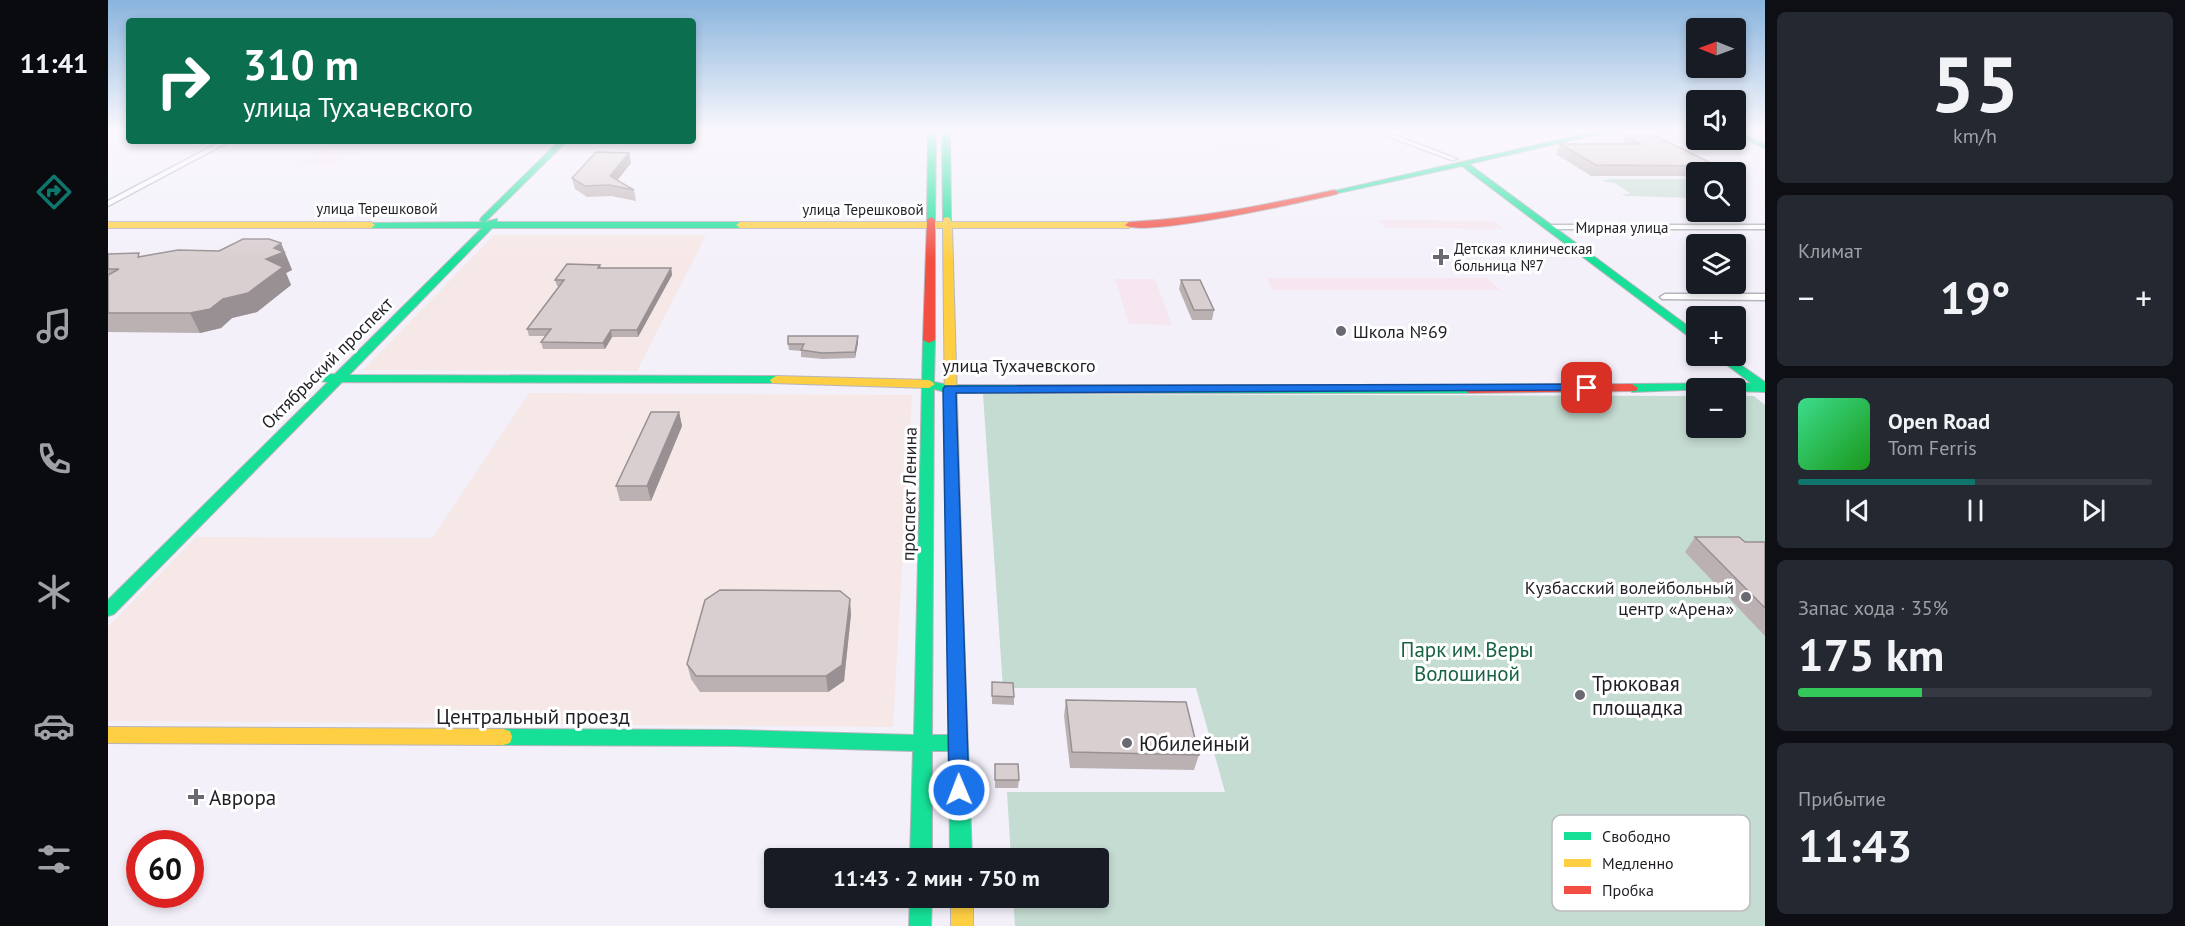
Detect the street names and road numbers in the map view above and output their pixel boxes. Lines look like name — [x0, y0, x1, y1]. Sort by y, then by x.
street label: улица Терешковой — [316, 199, 438, 218]
street label: улица Терешковой — [802, 200, 924, 219]
street label: Мирная улица — [1575, 218, 1669, 237]
street label: Октябрьский проспект — [256, 292, 398, 434]
street label: улица Тухачевского — [942, 354, 1096, 377]
street label: проспект Ленина — [896, 427, 922, 561]
street label: Центральный проезд — [436, 703, 630, 730]

